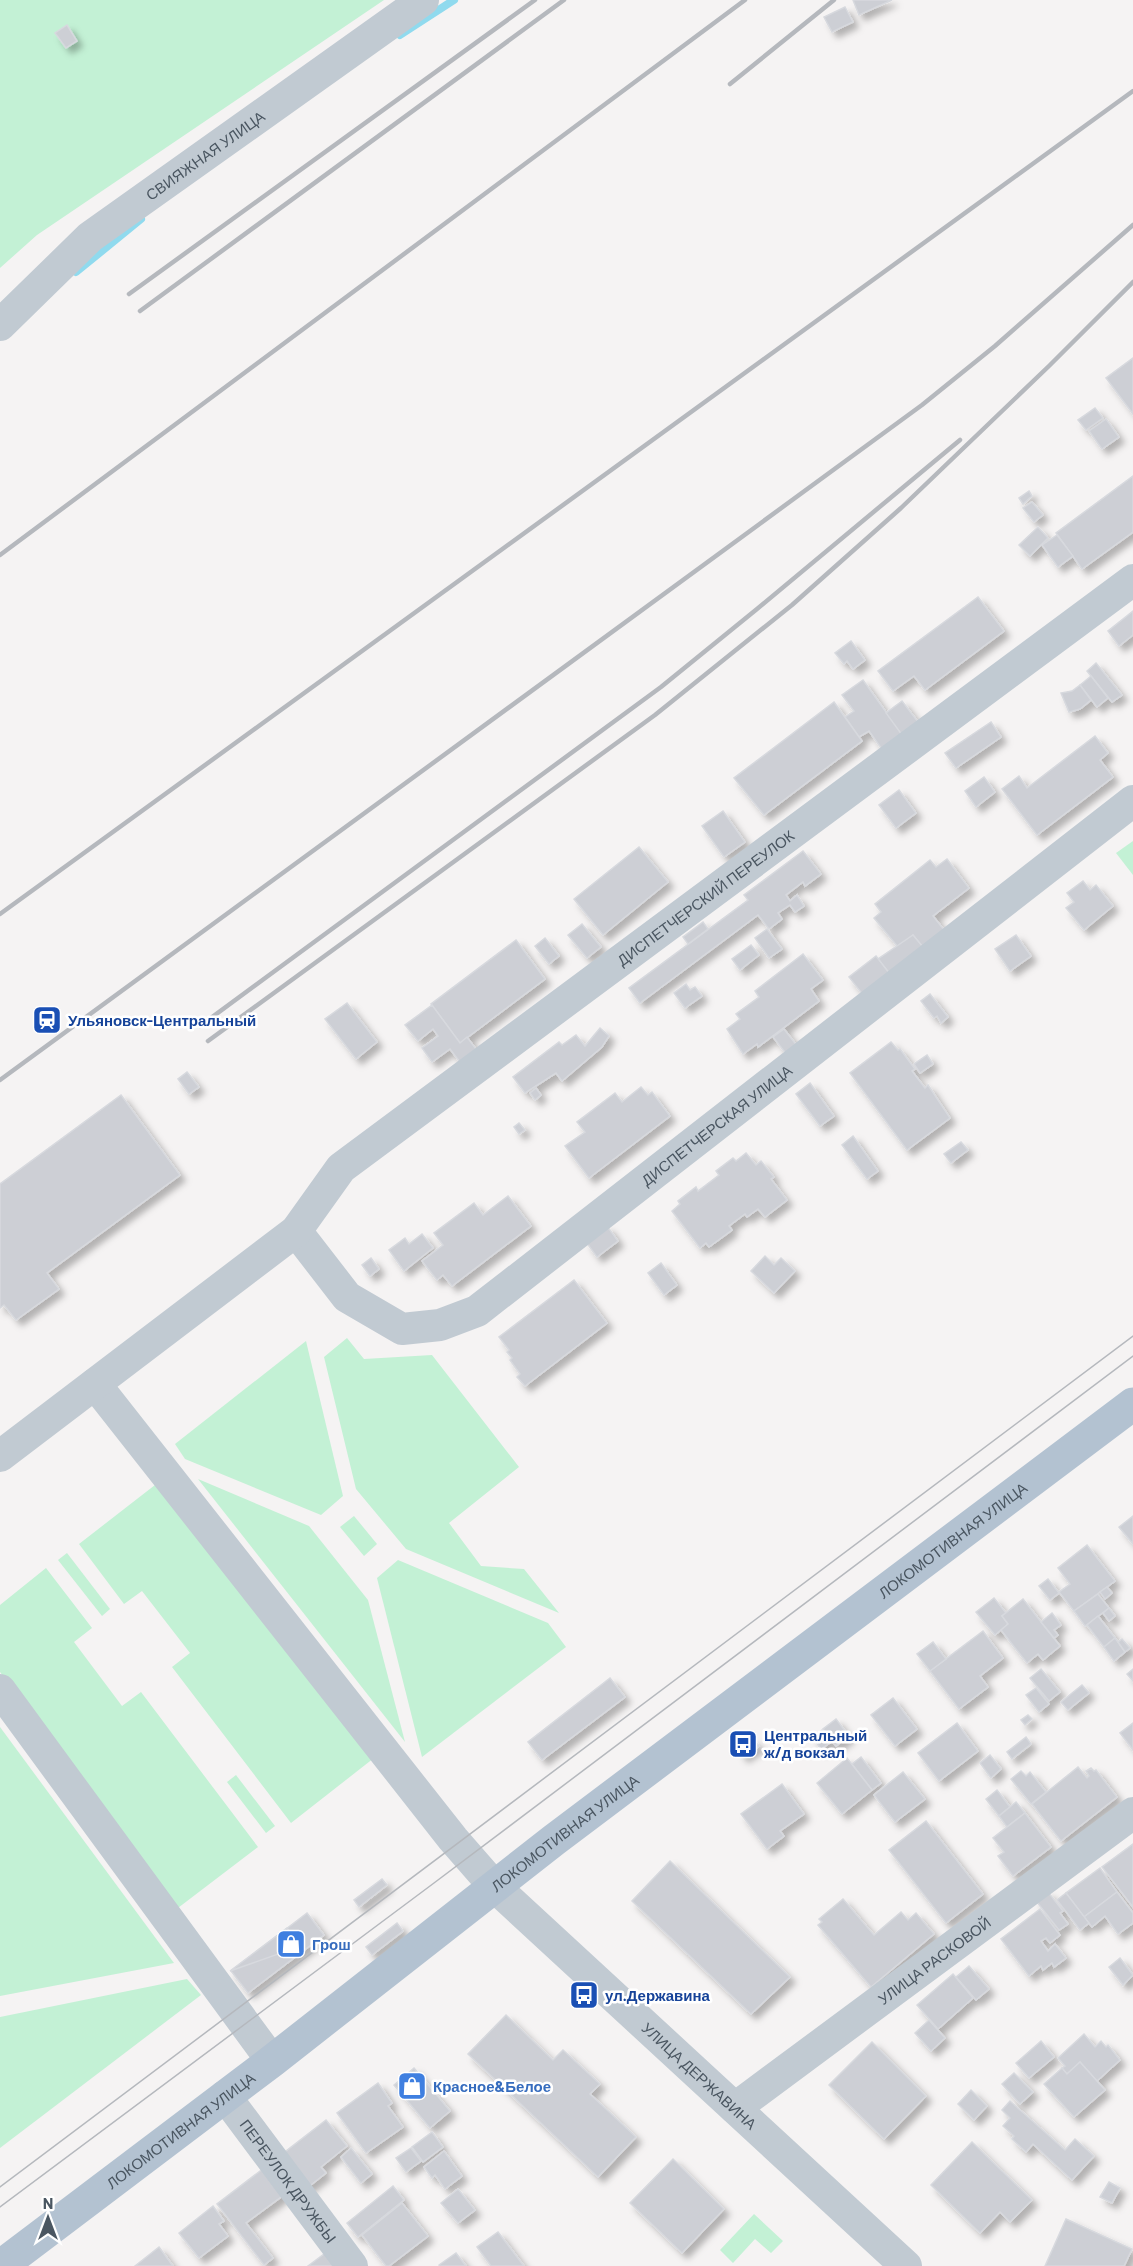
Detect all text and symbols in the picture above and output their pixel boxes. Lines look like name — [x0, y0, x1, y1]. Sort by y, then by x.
street label: СВИЯЖНАЯ УЛИЦА — [142, 107, 268, 204]
street label: ДИСПЕТЧЕРСКИЙ ПЕРЕУЛОК — [613, 826, 798, 969]
station icon: Ульяновск-Центральный — [31, 1004, 63, 1036]
place label: Ульяновск-Центральный — [68, 1011, 256, 1029]
street label: ДИСПЕТЧЕРСКАЯ УЛИЦА — [637, 1061, 795, 1189]
street label: ЛОКОМОТИВНАЯ УЛИЦА — [875, 1478, 1030, 1602]
place label: Центральный ж/д вокзал — [763, 1726, 867, 1761]
bus stop icon: Центральный ж/д вокзал — [727, 1728, 759, 1760]
street label: ЛОКОМОТИВНАЯ УЛИЦА — [487, 1770, 642, 1895]
street label: УЛИЦА РАСКОВОЙ — [874, 1913, 994, 2008]
shop icon: Грош — [275, 1928, 307, 1960]
place label: Грош — [312, 1935, 351, 1953]
bus stop icon: ул.Державина — [568, 1979, 600, 2011]
place label: ул.Державина — [605, 1986, 711, 2004]
street label: УЛИЦА ДЕРЖАВИНА — [639, 2018, 761, 2133]
street label: ЛОКОМОТИВНАЯ УЛИЦА — [103, 2068, 258, 2192]
shop icon: Красное&Белое — [396, 2070, 428, 2102]
place label: Красное&Белое — [433, 2077, 551, 2095]
street label: ПЕРЕУЛОК ДРУЖБЫ — [236, 2116, 340, 2246]
north arrow — [18, 2188, 78, 2248]
text: N — [43, 2193, 53, 2212]

